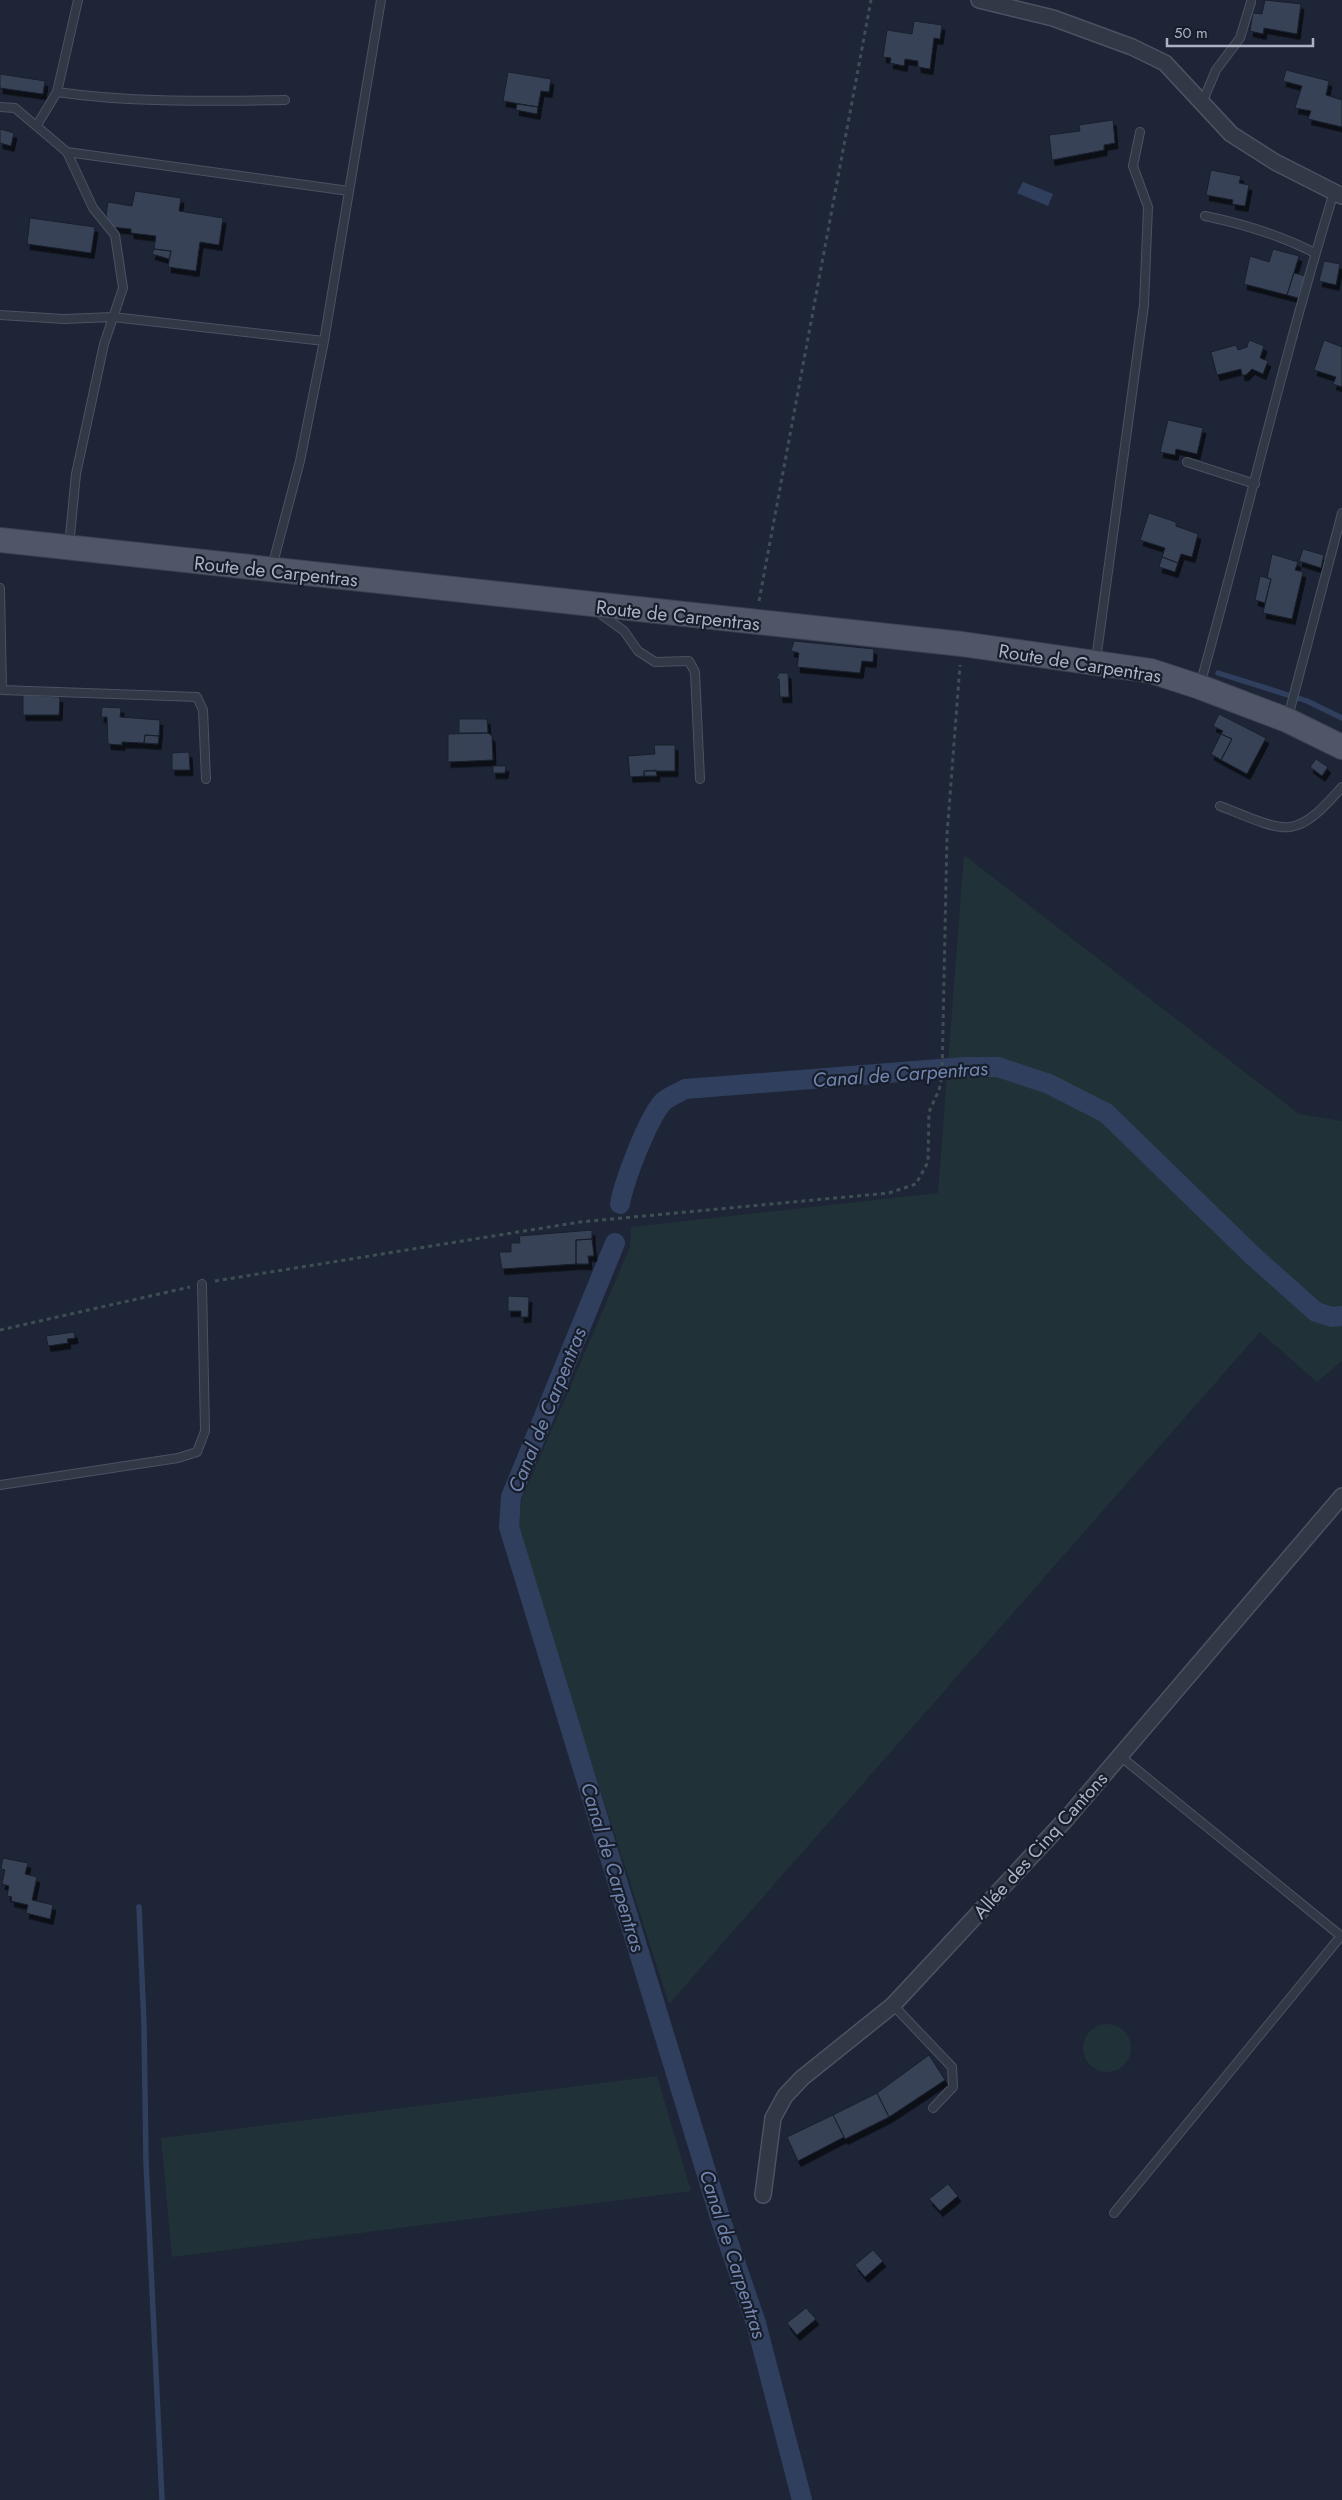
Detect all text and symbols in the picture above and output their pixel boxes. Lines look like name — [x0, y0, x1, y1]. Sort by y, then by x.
scale bar — [1167, 15, 1313, 47]
text: 50 m — [1174, 22, 1208, 44]
street label: Route de Carpentras — [193, 549, 359, 594]
street label: Route de Carpentras — [595, 593, 761, 638]
street label: Route de Carpentras — [997, 637, 1164, 690]
water label: Canal de Carpentras — [811, 1054, 989, 1095]
water label: Canal de Carpentras — [501, 1323, 594, 1497]
street label: Allée des Cinq Cantons — [967, 1766, 1114, 1925]
water label: Canal de Carpentras — [573, 1779, 652, 1956]
water label: Canal de Carpentras — [692, 2166, 774, 2342]

